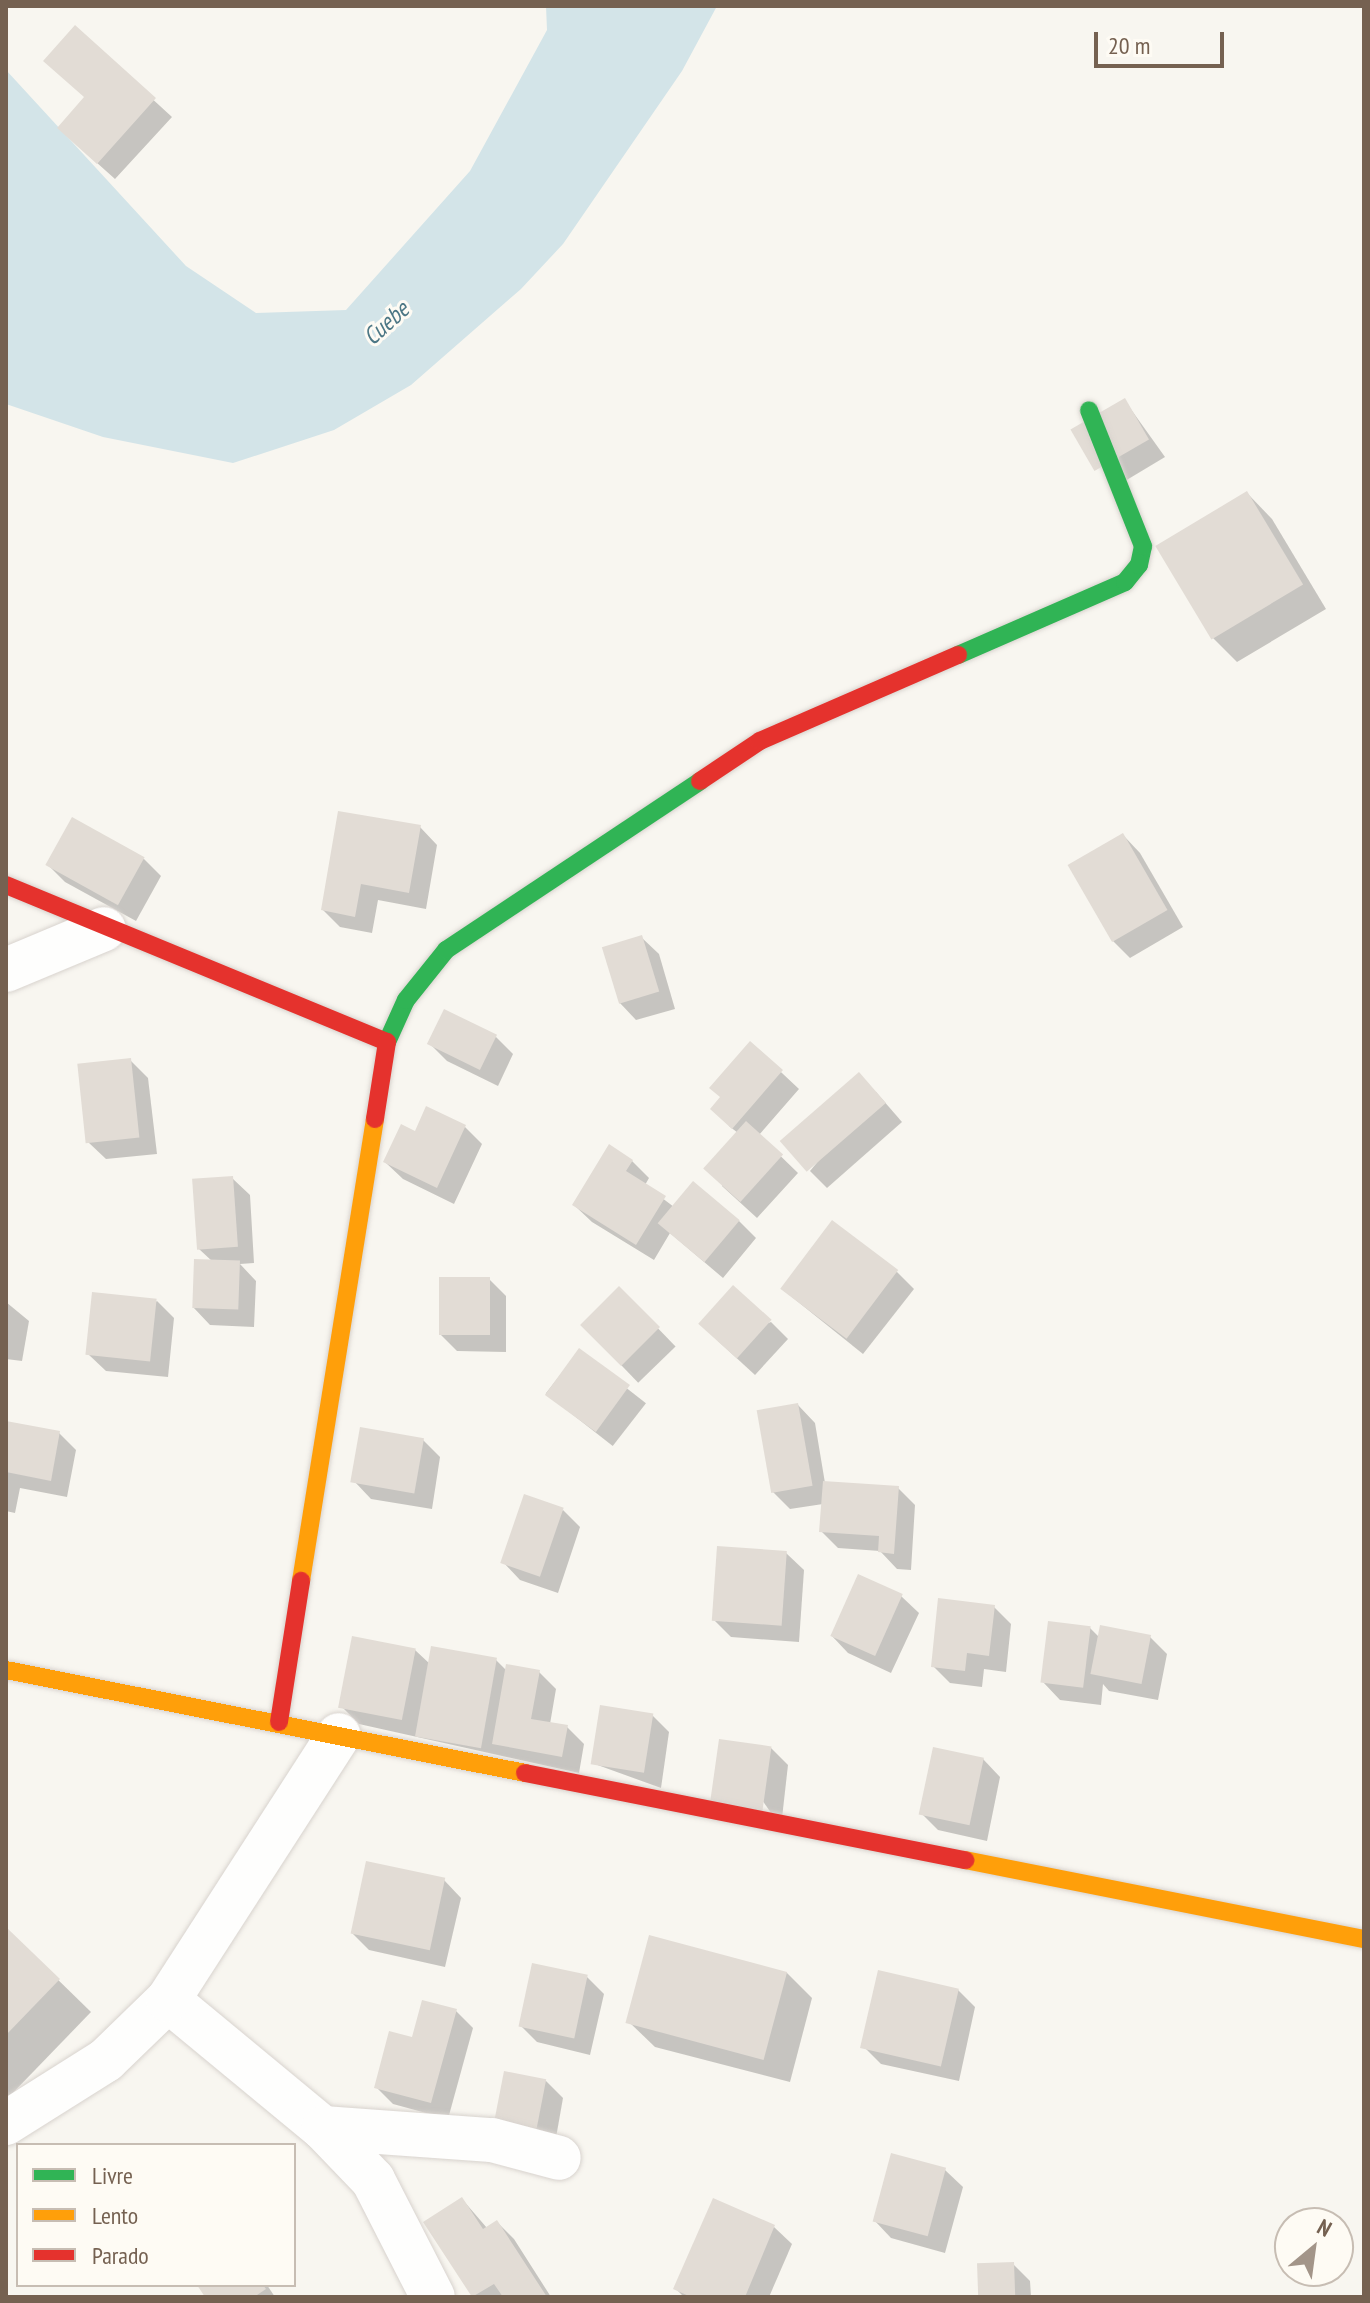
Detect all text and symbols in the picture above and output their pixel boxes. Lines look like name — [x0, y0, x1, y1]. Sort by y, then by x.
scale bar — [1098, 16, 1228, 66]
text: 20 m — [1108, 30, 1150, 61]
water label: Cuebe — [357, 295, 415, 351]
legend — [16, 2143, 296, 2287]
text: Livre — [92, 2160, 133, 2191]
text: Lento — [92, 2200, 138, 2231]
north arrow — [1274, 2207, 1354, 2287]
text: N — [1313, 2213, 1337, 2243]
text: Parado — [92, 2240, 149, 2271]

